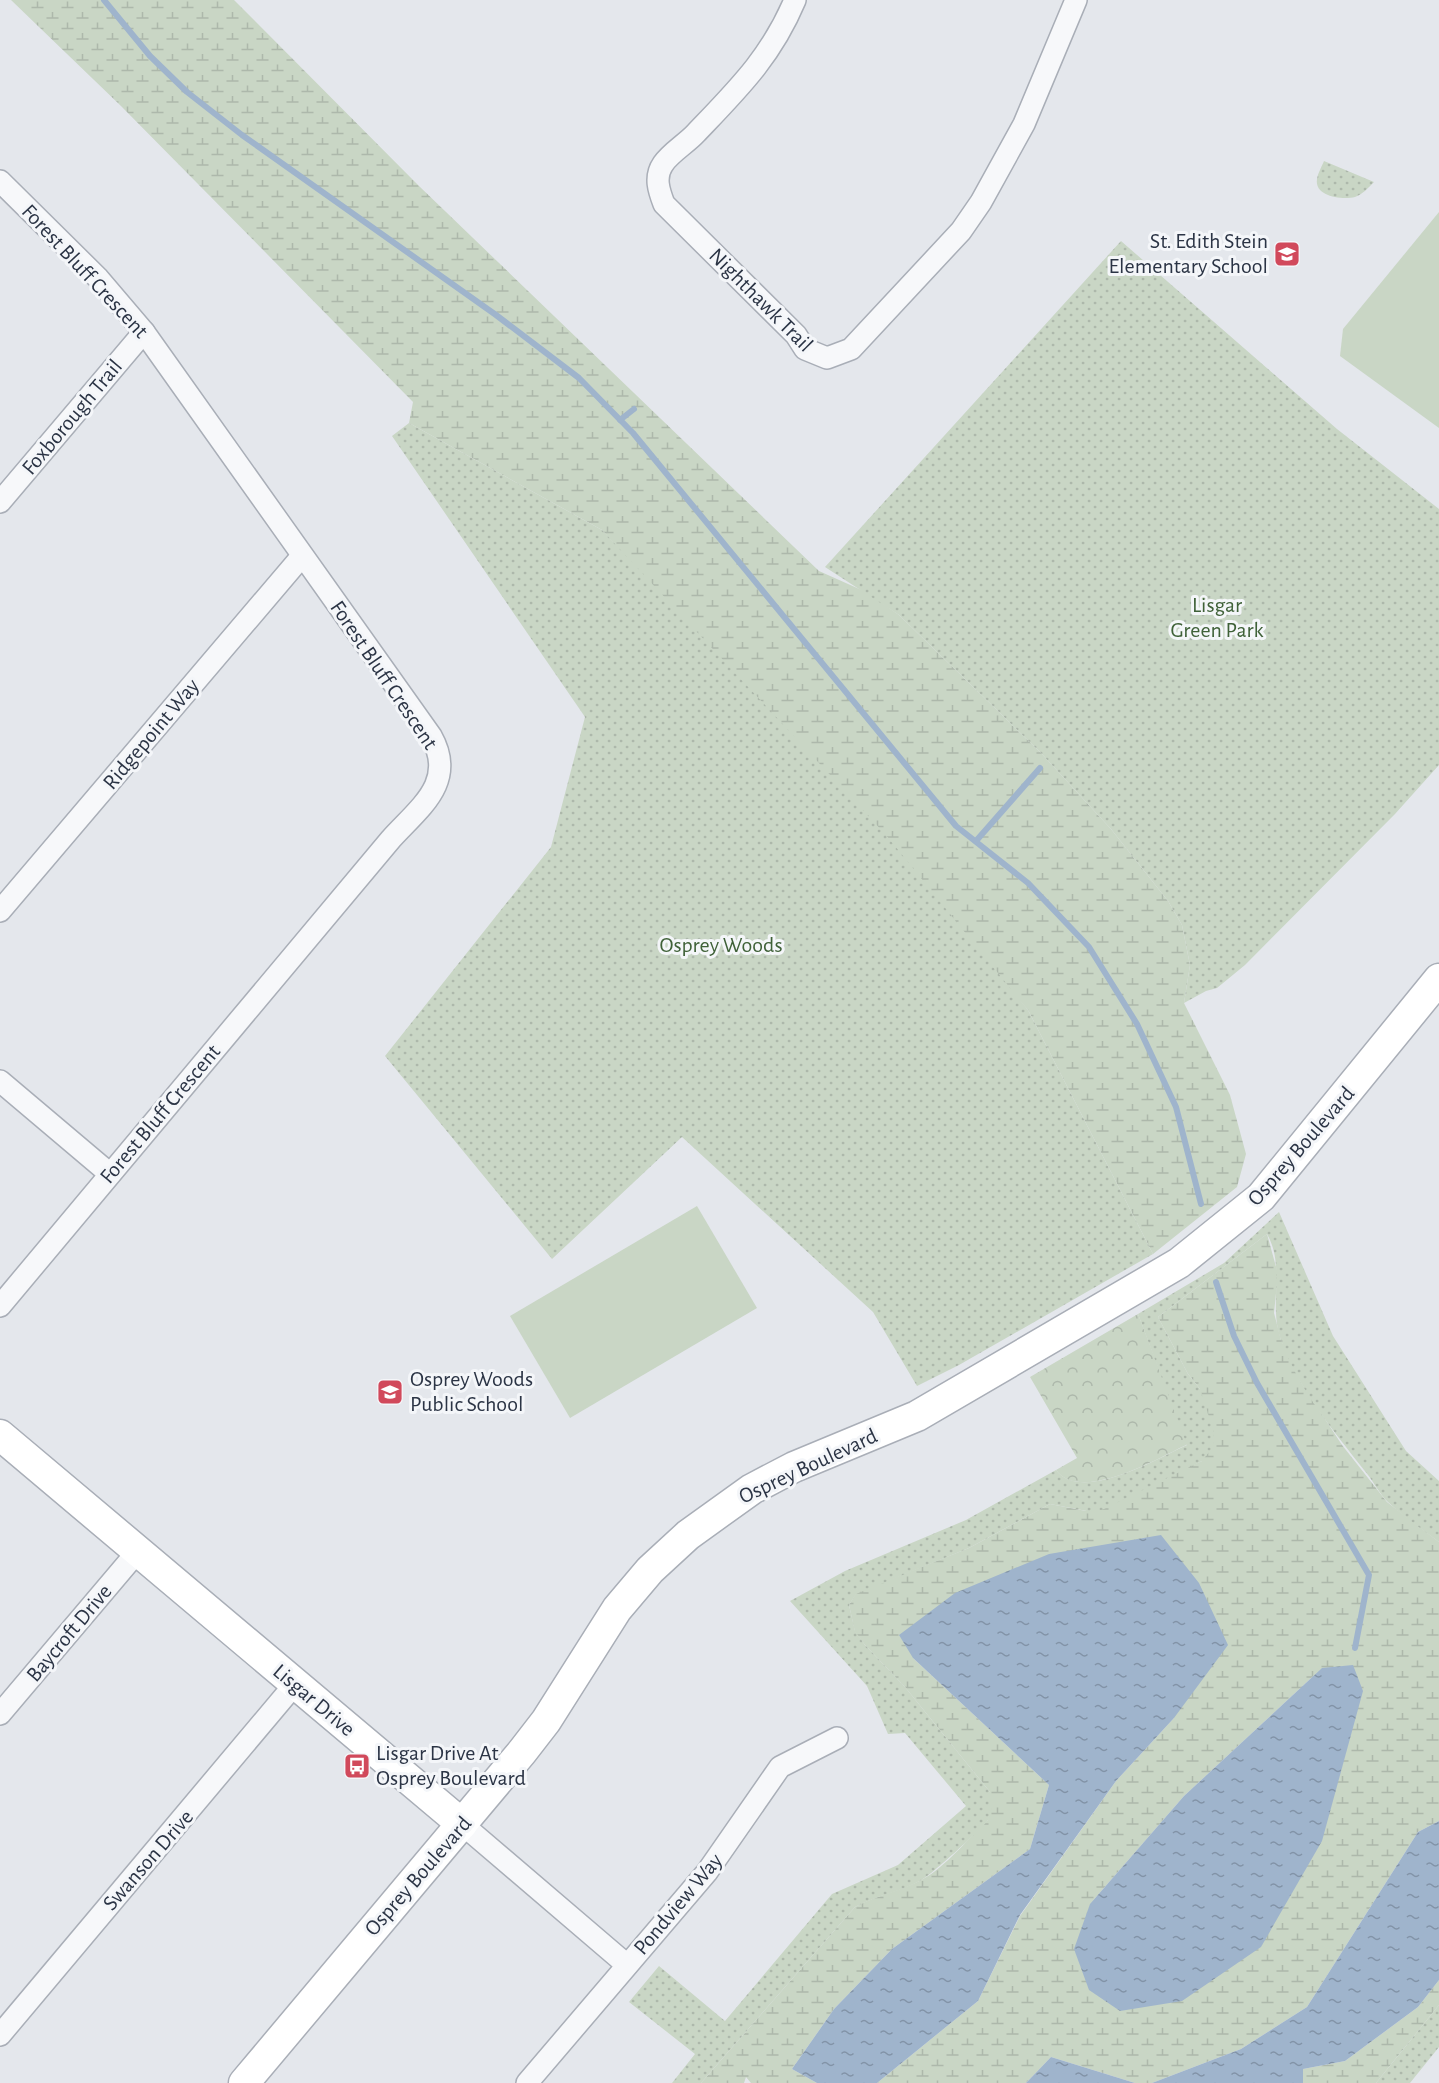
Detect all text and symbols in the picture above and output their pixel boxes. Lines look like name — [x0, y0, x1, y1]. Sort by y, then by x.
street label: Forest Bluff Crescent — [18, 200, 152, 342]
place label: St. Edith Stein Elementary School — [1108, 230, 1268, 277]
school or university icon: St. Edith Stein Elementary School — [1272, 239, 1302, 269]
street label: Nighthawk Trail — [705, 244, 817, 356]
street label: Foxborough Trail — [18, 355, 126, 479]
park label: Lisgar Green Park — [1170, 594, 1264, 641]
street label: Forest Bluff Crescent — [326, 597, 442, 753]
street label: Ridgepoint Way — [99, 674, 204, 793]
park label: Osprey Woods — [659, 934, 783, 956]
street label: Forest Bluff Crescent — [96, 1040, 224, 1188]
street label: Osprey Boulevard — [1244, 1082, 1358, 1210]
place label: Osprey Woods Public School — [410, 1368, 533, 1415]
school or university icon: Osprey Woods Public School — [375, 1377, 405, 1407]
street label: Osprey Boulevard — [735, 1424, 881, 1508]
street label: Baycroft Drive — [22, 1580, 116, 1686]
street label: Lisgar Drive — [269, 1660, 359, 1740]
place label: Lisgar Drive At Osprey Boulevard — [376, 1742, 526, 1789]
bus stop icon: Lisgar Drive At Osprey Boulevard — [342, 1751, 372, 1781]
street label: Swanson Drive — [99, 1806, 197, 1914]
street label: Osprey Boulevard — [361, 1812, 475, 1940]
street label: Pondview Way — [629, 1849, 727, 1959]

